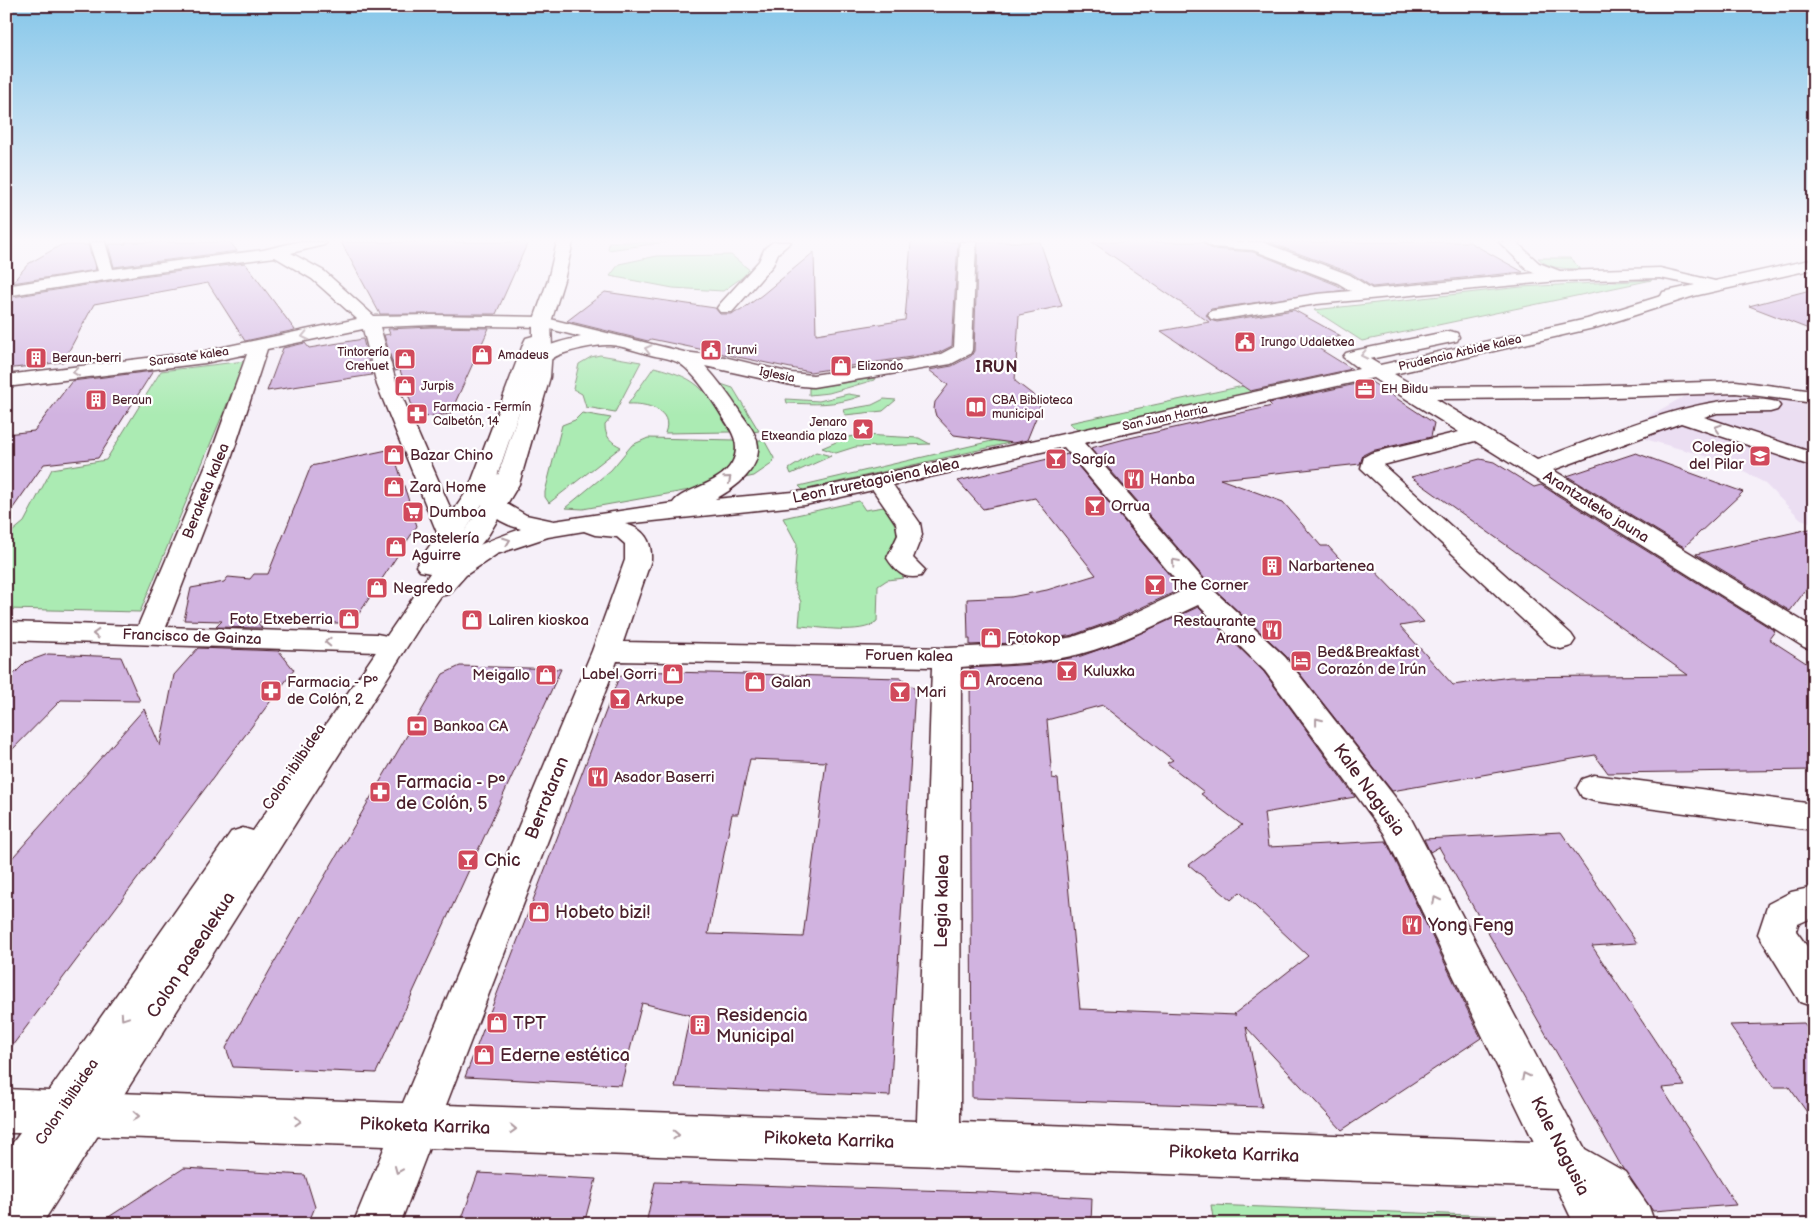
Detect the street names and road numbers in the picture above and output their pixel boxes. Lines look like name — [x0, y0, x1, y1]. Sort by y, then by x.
street label: Prudencia Arbide kalea — [1397, 331, 1523, 374]
street label: Sarasate kalea — [148, 344, 230, 370]
street label: Iglesia — [758, 364, 796, 386]
street label: San Juan Harria — [1121, 402, 1209, 434]
street label: Beraketa kalea — [178, 440, 234, 542]
street label: Leon Iruretagoiena kalea — [791, 454, 961, 508]
street label: Arantzateko jauna — [1539, 467, 1653, 547]
street label: Francisco de Gainza — [122, 625, 262, 649]
street label: Foruen kalea — [865, 646, 953, 666]
street label: Colon ibilbidea — [258, 720, 330, 814]
street label: Kale Nagusia — [1329, 740, 1409, 840]
street label: Berrotaran — [521, 754, 573, 842]
street label: Legia kalea — [931, 854, 953, 948]
street label: Colon pasealekua — [142, 888, 240, 1022]
street label: Colon ibilbidea — [31, 1055, 103, 1149]
street label: Kale Nagusia — [1526, 1093, 1594, 1199]
street label: Pikoketa Karrika — [359, 1113, 491, 1139]
street label: Pikoketa Karrika — [763, 1127, 895, 1153]
street label: Pikoketa Karrika — [1168, 1141, 1300, 1167]

